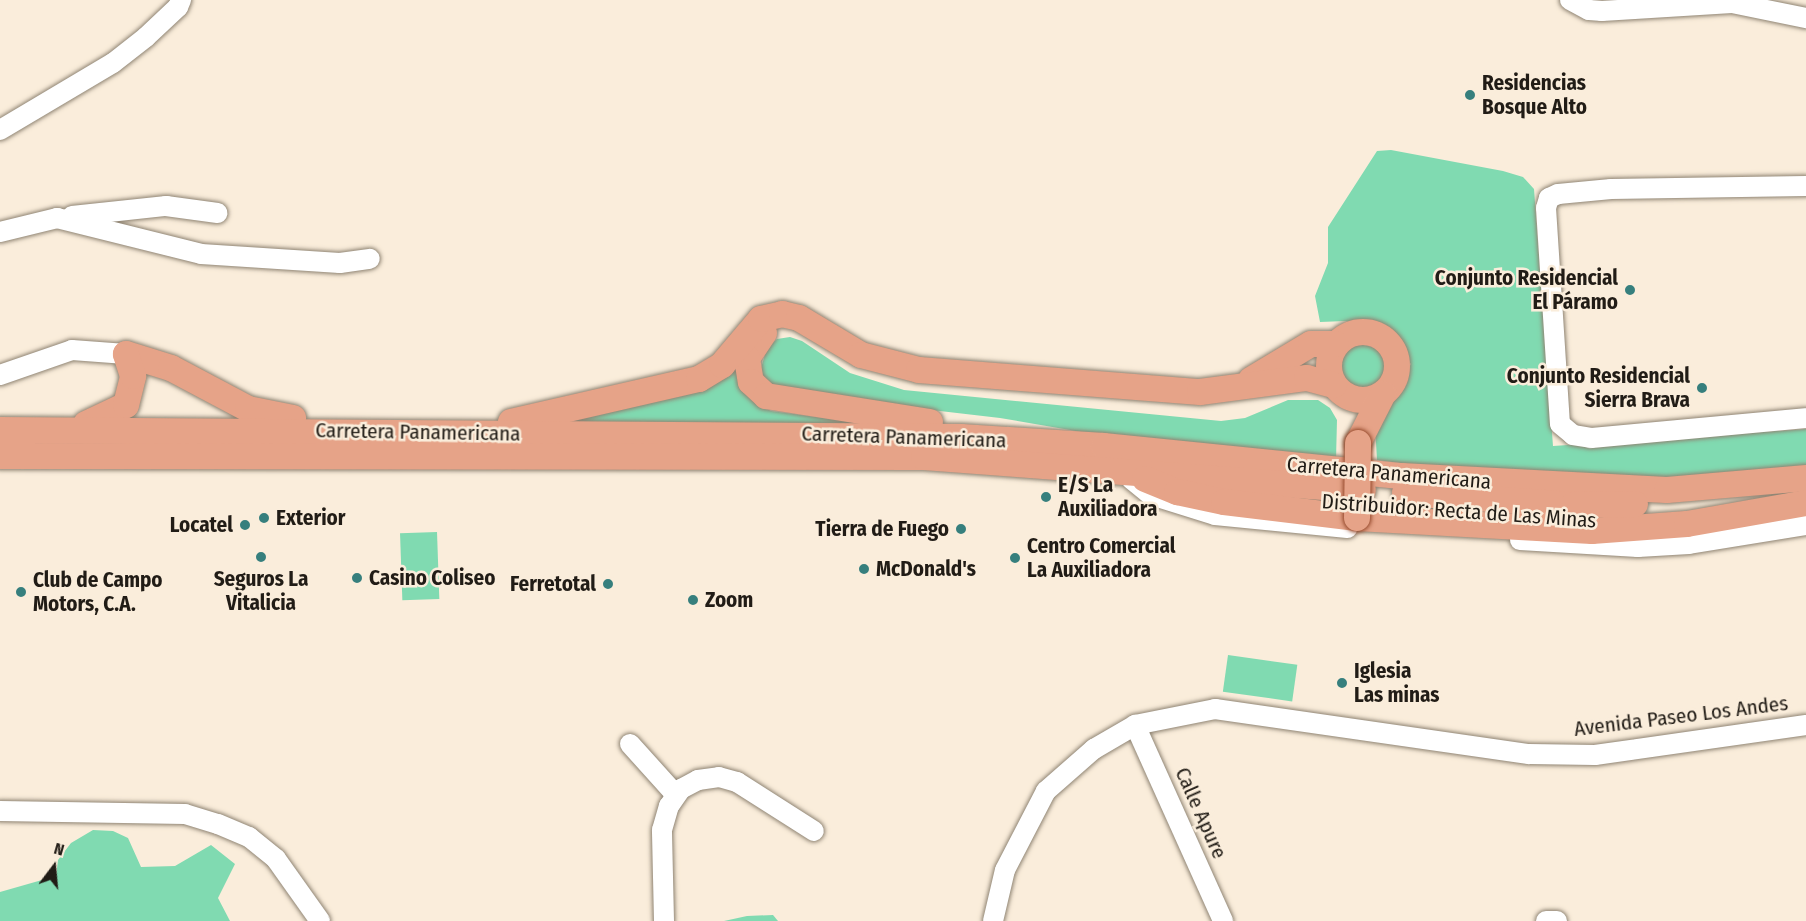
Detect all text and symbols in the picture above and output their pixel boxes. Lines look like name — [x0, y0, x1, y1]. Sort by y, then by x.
place label: Residencias Bosque Alto — [1482, 70, 1587, 120]
marker: Residencias Bosque Alto — [1463, 88, 1477, 102]
place label: Conjunto Residencial El Páramo — [1435, 265, 1618, 315]
marker: Conjunto Residencial El Páramo — [1623, 283, 1637, 297]
place label: Conjunto Residencial Sierra Brava — [1507, 363, 1690, 413]
marker: Conjunto Residencial Sierra Brava — [1695, 381, 1709, 395]
street label: Carretera Panamericana — [315, 418, 521, 446]
street label: Carretera Panamericana — [801, 421, 1007, 453]
street label: Carretera Panamericana — [1286, 452, 1492, 494]
place label: E/S La Auxiliadora — [1058, 472, 1157, 522]
street label: Distribuidor: Recta de Las Minas — [1321, 489, 1597, 533]
marker: E/S La Auxiliadora — [1039, 490, 1053, 504]
place label: Exterior — [276, 505, 345, 531]
marker: Exterior — [257, 511, 271, 525]
place label: Locatel — [170, 512, 233, 538]
place label: Tierra de Fuego — [815, 516, 949, 542]
marker: Locatel — [238, 518, 252, 532]
marker: Tierra de Fuego — [954, 522, 968, 536]
place label: Centro Comercial La Auxiliadora — [1027, 533, 1175, 583]
marker: Seguros La Vitalicia — [254, 550, 268, 564]
marker: Centro Comercial La Auxiliadora — [1008, 551, 1022, 565]
place label: McDonald's — [876, 556, 976, 582]
marker: McDonald's — [857, 562, 871, 576]
place label: Casino Coliseo — [369, 565, 495, 591]
place label: Seguros La Vitalicia — [214, 566, 308, 616]
place label: Club de Campo Motors, C.A. — [33, 567, 163, 617]
marker: Casino Coliseo — [350, 571, 364, 585]
place label: Ferretotal — [510, 571, 596, 597]
marker: Ferretotal — [601, 577, 615, 591]
marker: Club de Campo Motors, C.A. — [14, 585, 28, 599]
place label: Zoom — [705, 587, 753, 613]
marker: Zoom — [686, 593, 700, 607]
place label: Iglesia Las minas — [1354, 658, 1440, 708]
marker: Iglesia Las minas — [1335, 676, 1349, 690]
street label: Avenida Paseo Los Andes — [1573, 690, 1789, 742]
street label: Calle Apure — [1170, 764, 1232, 862]
north arrow — [24, 837, 84, 897]
text: N — [52, 839, 66, 860]

